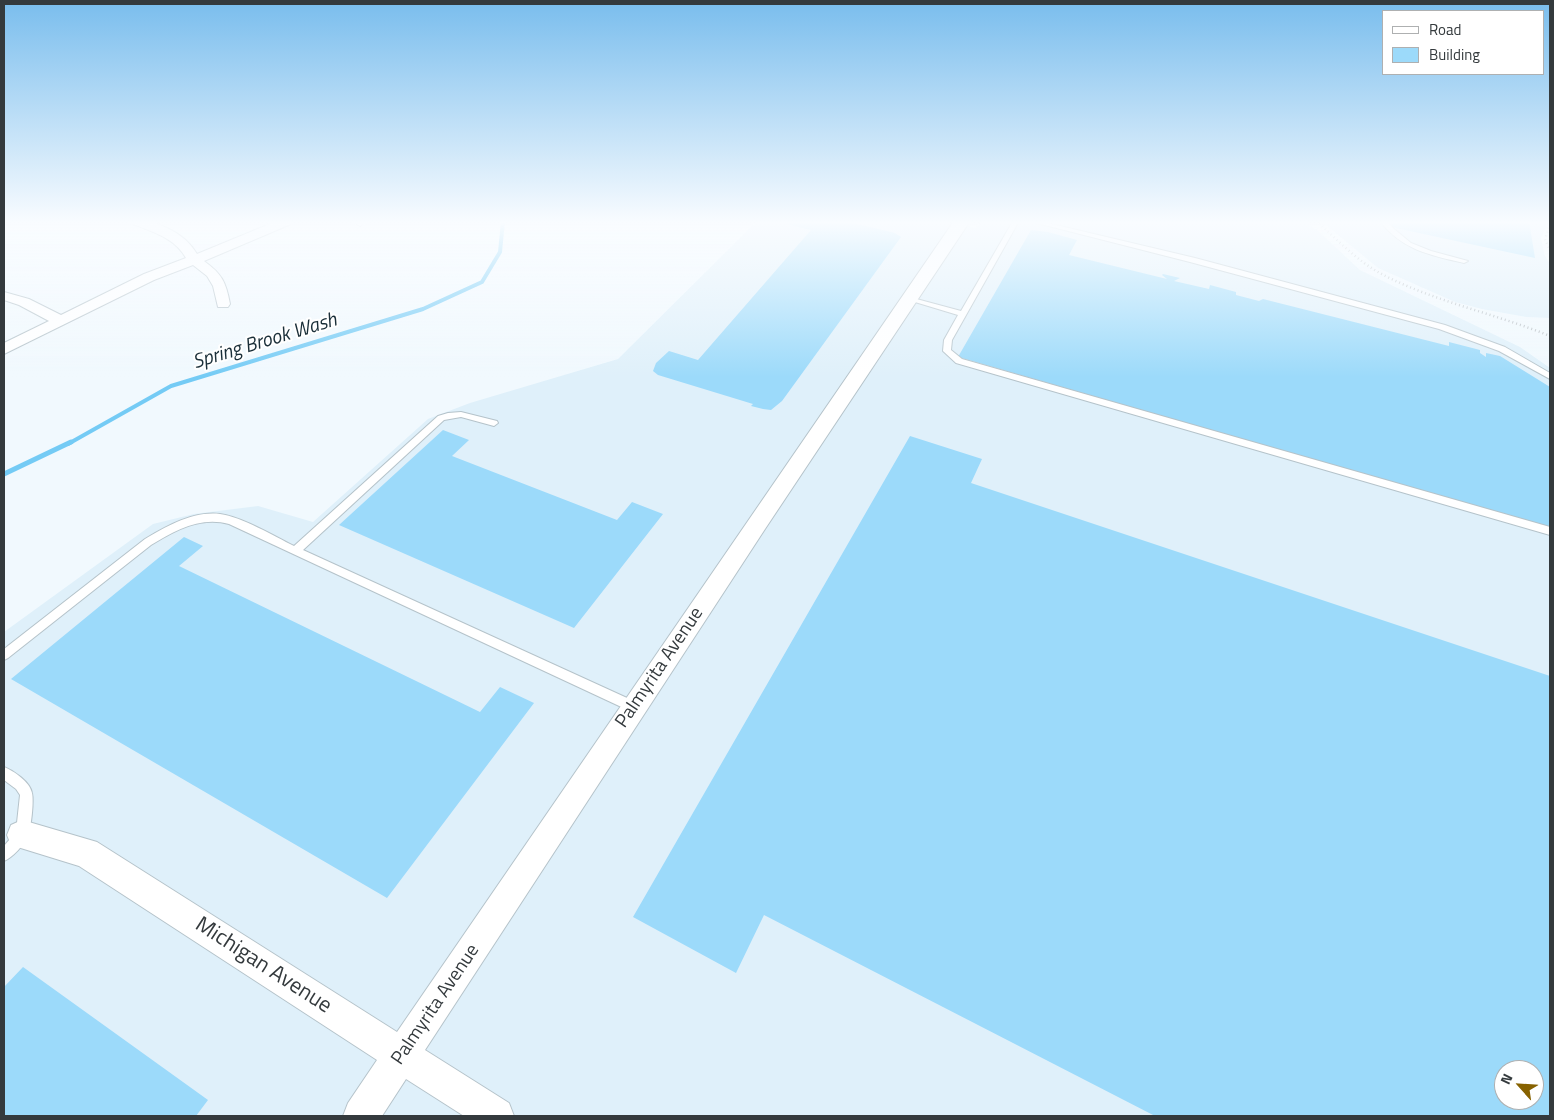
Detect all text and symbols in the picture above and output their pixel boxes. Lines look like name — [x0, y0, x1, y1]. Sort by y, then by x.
legend — [1382, 10, 1544, 75]
text: Road — [1429, 18, 1461, 41]
text: Building — [1429, 43, 1480, 66]
water label: Spring Brook Wash — [190, 309, 340, 375]
street label: Palmyrita Avenue — [611, 603, 709, 733]
street label: Michigan Avenue — [190, 912, 336, 1020]
street label: Palmyrita Avenue — [387, 940, 485, 1070]
north arrow — [1494, 1060, 1544, 1110]
text: N — [1494, 1070, 1518, 1088]

